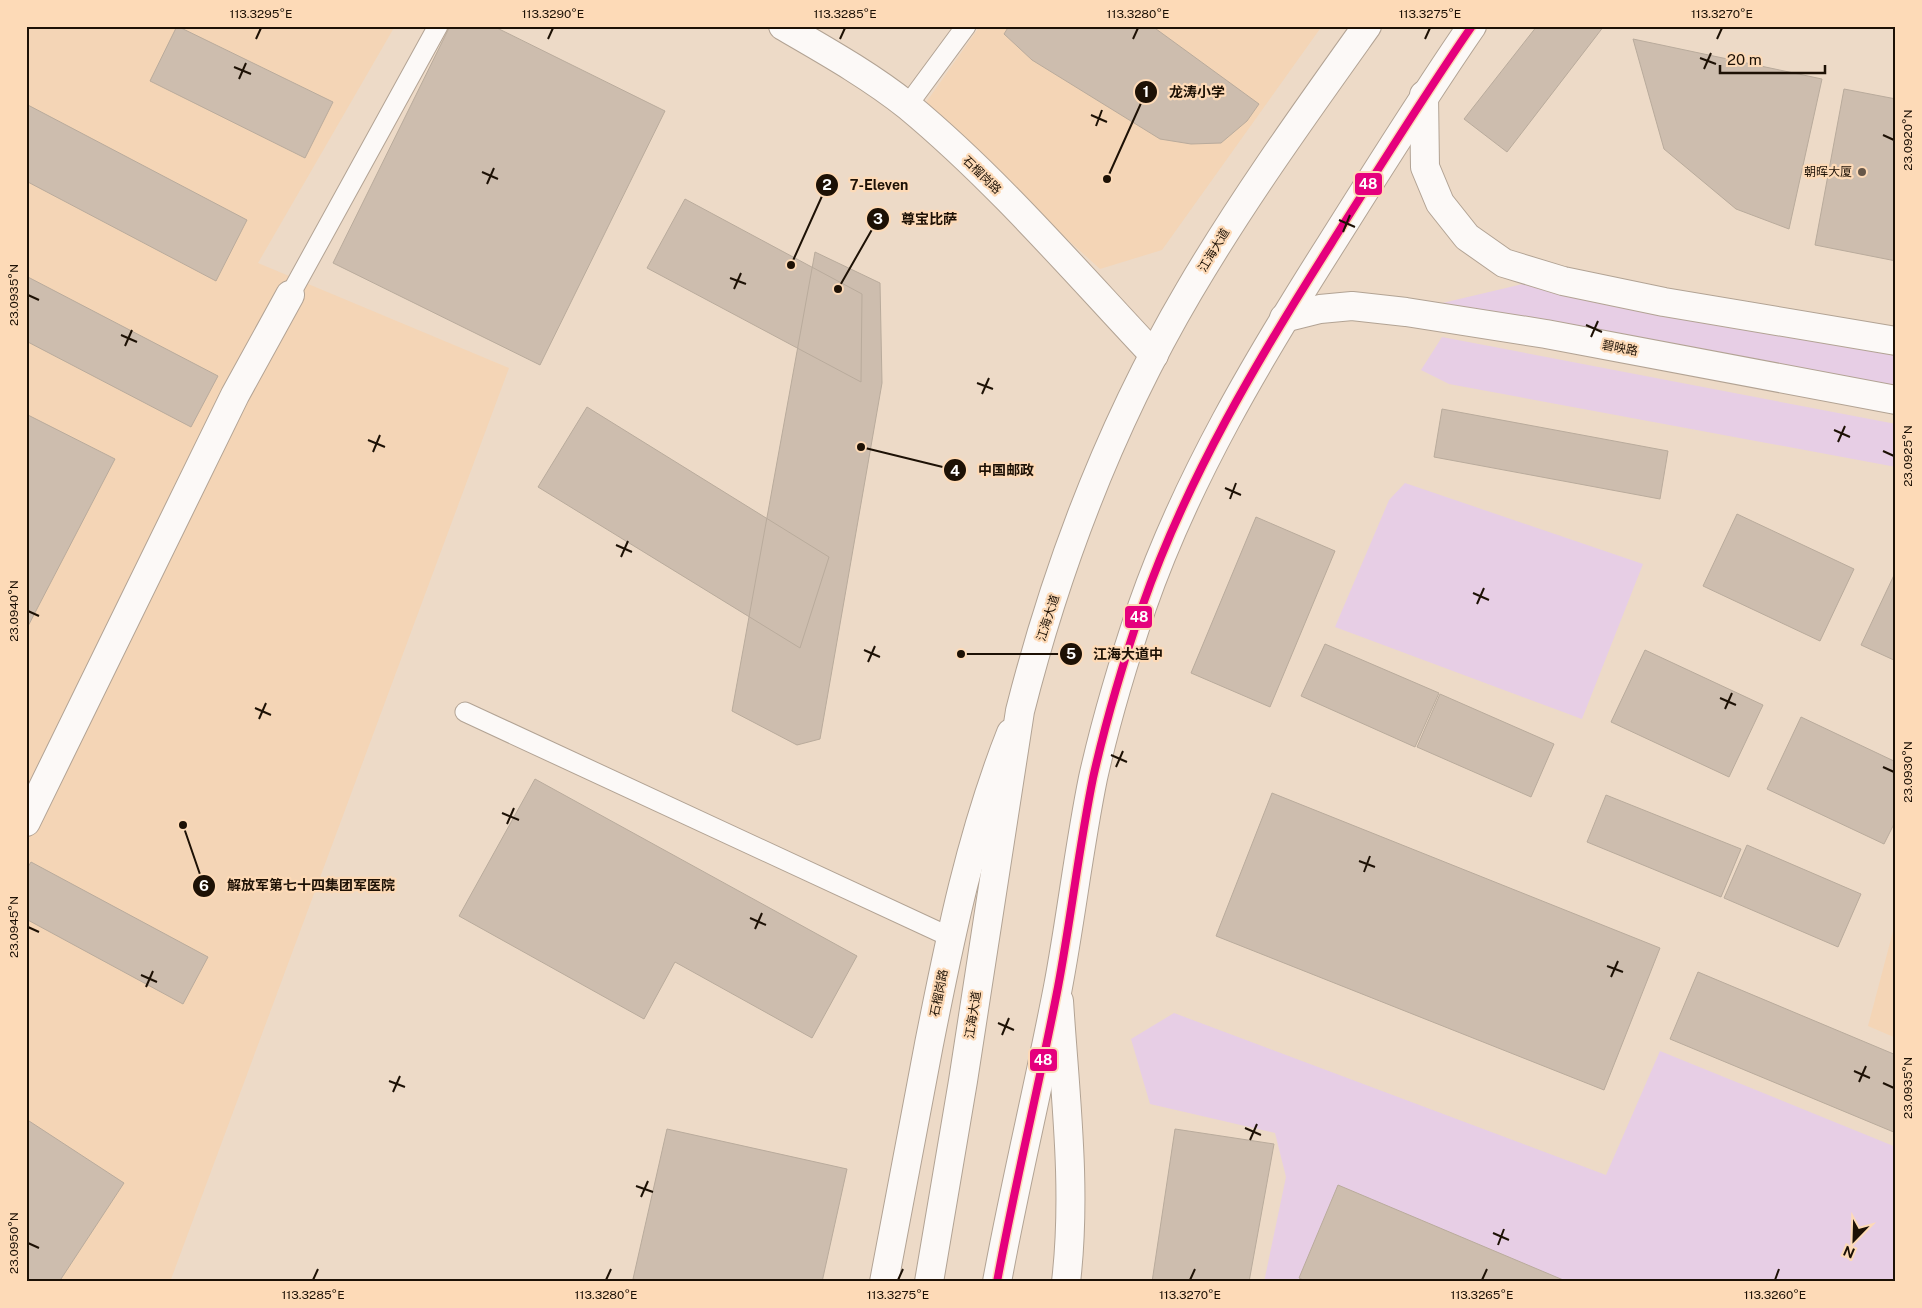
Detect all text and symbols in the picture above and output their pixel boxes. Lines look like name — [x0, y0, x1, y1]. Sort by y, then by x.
text: 113.3295°E — [230, 7, 292, 21]
text: 113.3290°E — [522, 7, 584, 21]
text: 113.3285°E — [813, 7, 877, 21]
text: 113.3280°E — [1107, 7, 1169, 21]
text: 113.3275°E — [1399, 7, 1461, 21]
text: 113.3270°E — [1691, 7, 1753, 21]
scale bar — [1720, 42, 1824, 74]
text: 20 m — [1727, 51, 1762, 68]
callout: 龙涛小学 — [1134, 78, 1235, 107]
text: 1 — [1143, 83, 1149, 100]
text: 龙涛小学 — [1169, 84, 1225, 100]
text: 23.0920°N — [1901, 109, 1915, 171]
street label: 石榴岗路 — [960, 153, 1004, 197]
place label: 朝晖大厦 — [1804, 165, 1852, 179]
marker: 朝晖大厦 — [1856, 166, 1868, 178]
callout: 7-Eleven — [815, 170, 918, 199]
line badge: 48 — [1354, 172, 1383, 196]
text: 2 — [822, 176, 832, 193]
text: 48 — [1359, 176, 1377, 192]
text: 7-Eleven — [850, 177, 908, 193]
callout: 尊宝比萨 — [866, 204, 967, 233]
text: 3 — [873, 210, 883, 227]
text: 尊宝比萨 — [901, 211, 957, 227]
street label: 江海大道 — [1196, 226, 1232, 274]
text: 23.0935°N — [7, 264, 21, 326]
street label: 碧映路 — [1601, 338, 1639, 358]
text: 23.0925°N — [1901, 425, 1915, 487]
callout: 中国邮政 — [943, 456, 1044, 485]
text: 4 — [950, 462, 960, 479]
text: 中国邮政 — [978, 462, 1034, 478]
text: 23.0940°N — [7, 580, 21, 642]
street label: 江海大道 — [1034, 593, 1062, 643]
line badge: 48 — [1124, 605, 1153, 629]
text: 48 — [1130, 609, 1148, 625]
callout: 江海大道中 — [1058, 640, 1173, 669]
text: 5 — [1066, 645, 1076, 662]
text: 江海大道中 — [1093, 646, 1163, 662]
text: 23.0930°N — [1901, 741, 1915, 803]
callout: 解放军第七十四集团军医院 — [192, 871, 405, 900]
text: 6 — [199, 877, 209, 894]
text: 解放军第七十四集团军医院 — [227, 877, 395, 893]
text: 23.0945°N — [7, 896, 21, 958]
street label: 石榴岗路 — [928, 968, 950, 1018]
street label: 江海大道 — [962, 990, 984, 1040]
line badge: 48 — [1029, 1048, 1058, 1072]
text: 48 — [1034, 1052, 1052, 1068]
text: 23.0935°N — [1901, 1057, 1915, 1119]
text: 23.0950°N — [7, 1212, 21, 1274]
north arrow — [1830, 1216, 1880, 1266]
text: N — [1841, 1242, 1857, 1261]
text: 113.3285°E — [281, 1288, 345, 1302]
text: 113.3280°E — [575, 1288, 637, 1302]
text: 113.3275°E — [867, 1288, 929, 1302]
text: 113.3270°E — [1159, 1288, 1221, 1302]
text: 113.3265°E — [1451, 1288, 1513, 1302]
text: 113.3260°E — [1744, 1288, 1806, 1302]

